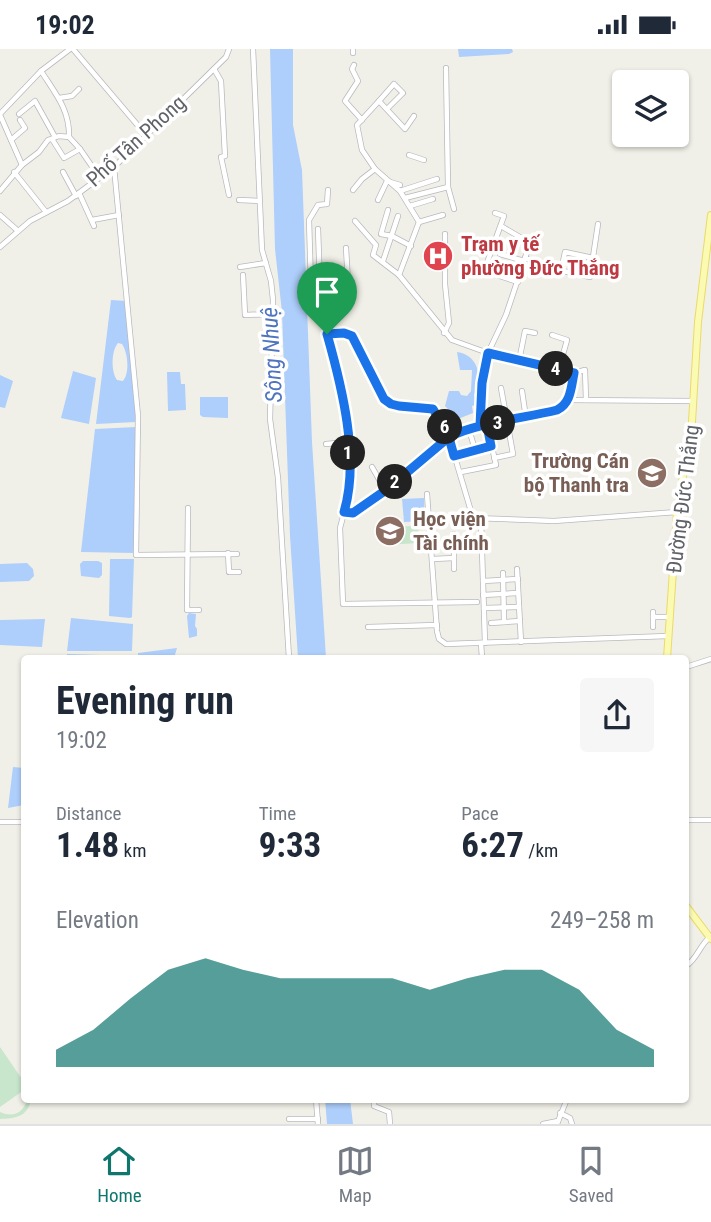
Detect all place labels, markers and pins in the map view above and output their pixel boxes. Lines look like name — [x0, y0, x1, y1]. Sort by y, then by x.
place label: Trạm y tế phường Đức Thắng — [461, 232, 620, 280]
hospital icon: Trạm y tế phường Đức Thắng — [421, 239, 455, 273]
pin — [297, 262, 357, 334]
pin: 4 — [538, 351, 574, 387]
pin: 3 — [480, 405, 516, 441]
pin: 6 — [428, 409, 462, 445]
pin: 1 — [330, 435, 366, 471]
place label: Trường Cán bộ Thanh tra — [524, 449, 629, 497]
school or university icon: Trường Cán bộ Thanh tra — [635, 456, 669, 490]
pin: 2 — [378, 465, 412, 499]
place label: Học viện Tài chính — [413, 507, 489, 555]
school or university icon: Học viện Tài chính — [373, 514, 407, 548]

